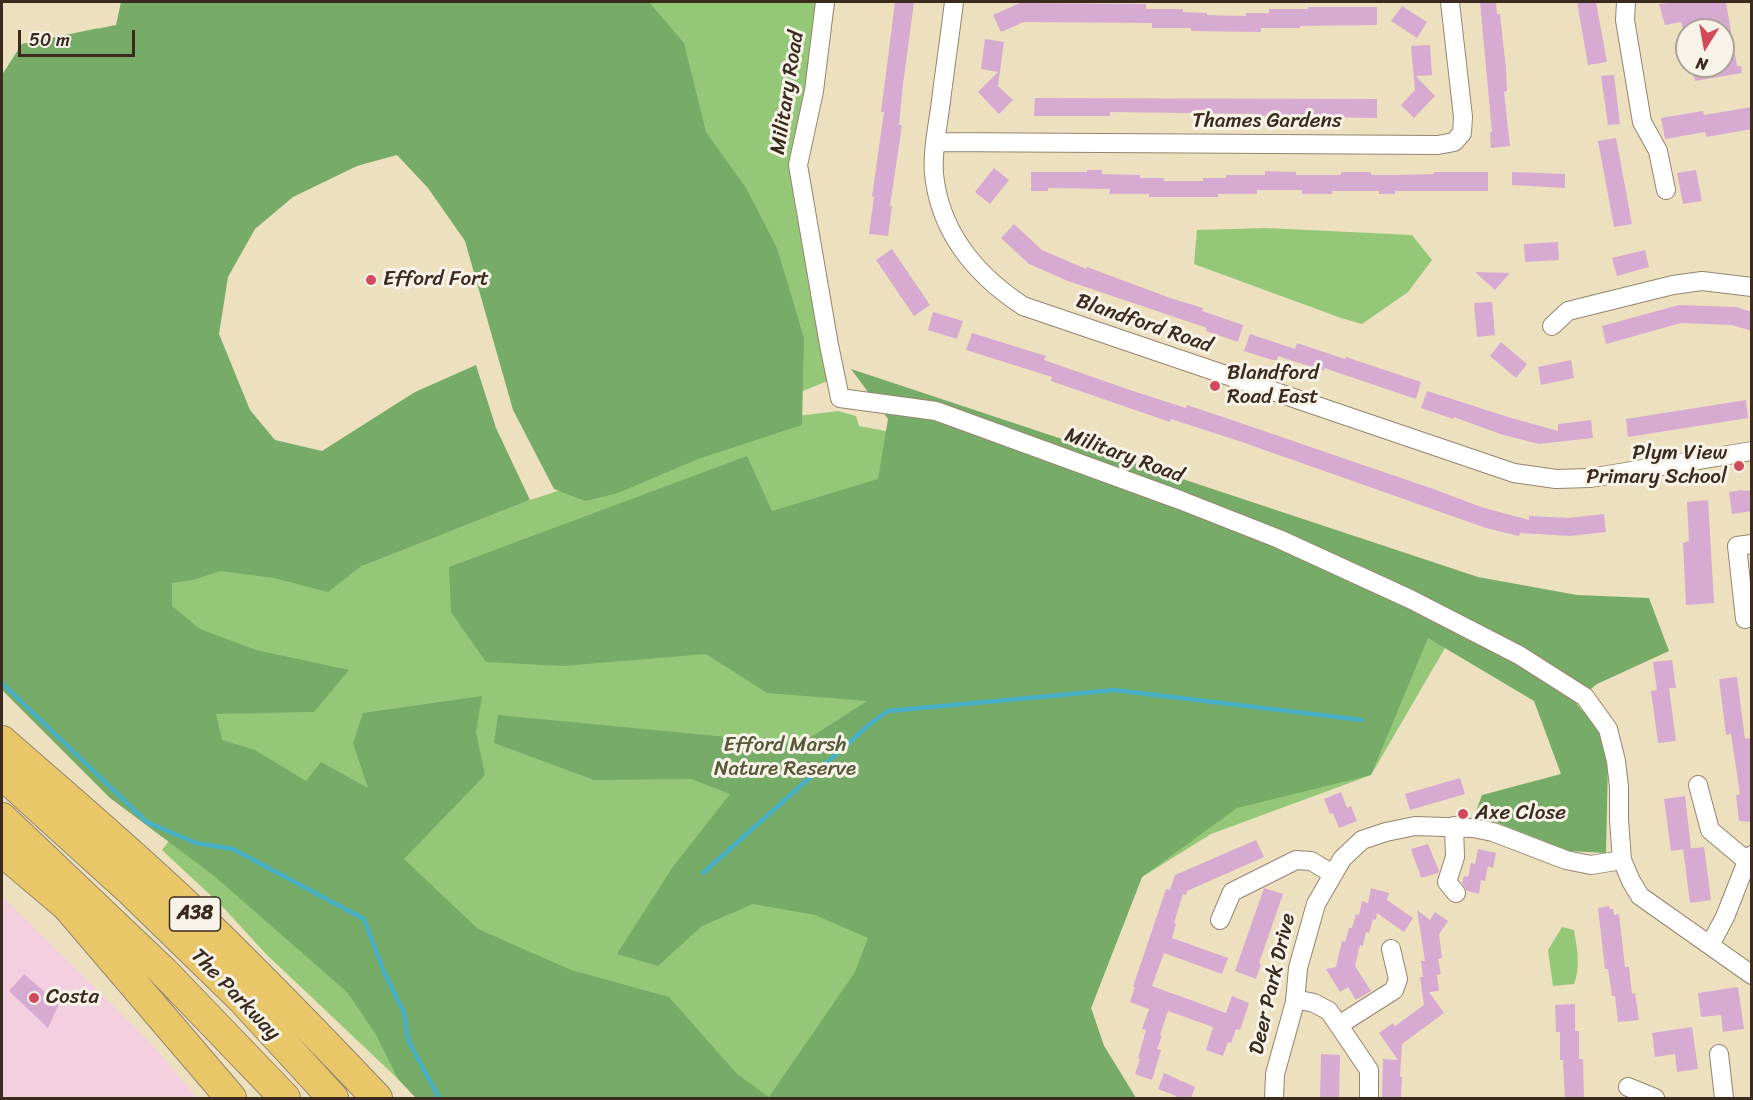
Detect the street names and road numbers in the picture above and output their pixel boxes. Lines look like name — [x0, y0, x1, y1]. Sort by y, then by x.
street label: Military Road — [766, 30, 810, 156]
street label: Thames Gardens — [1192, 109, 1342, 135]
street label: Blandford Road — [1073, 289, 1215, 359]
street label: Military Road — [1061, 423, 1187, 489]
road number: A38 — [170, 897, 220, 931]
street label: Deer Park Drive — [1244, 911, 1302, 1057]
street label: The Parkway — [185, 944, 285, 1046]

